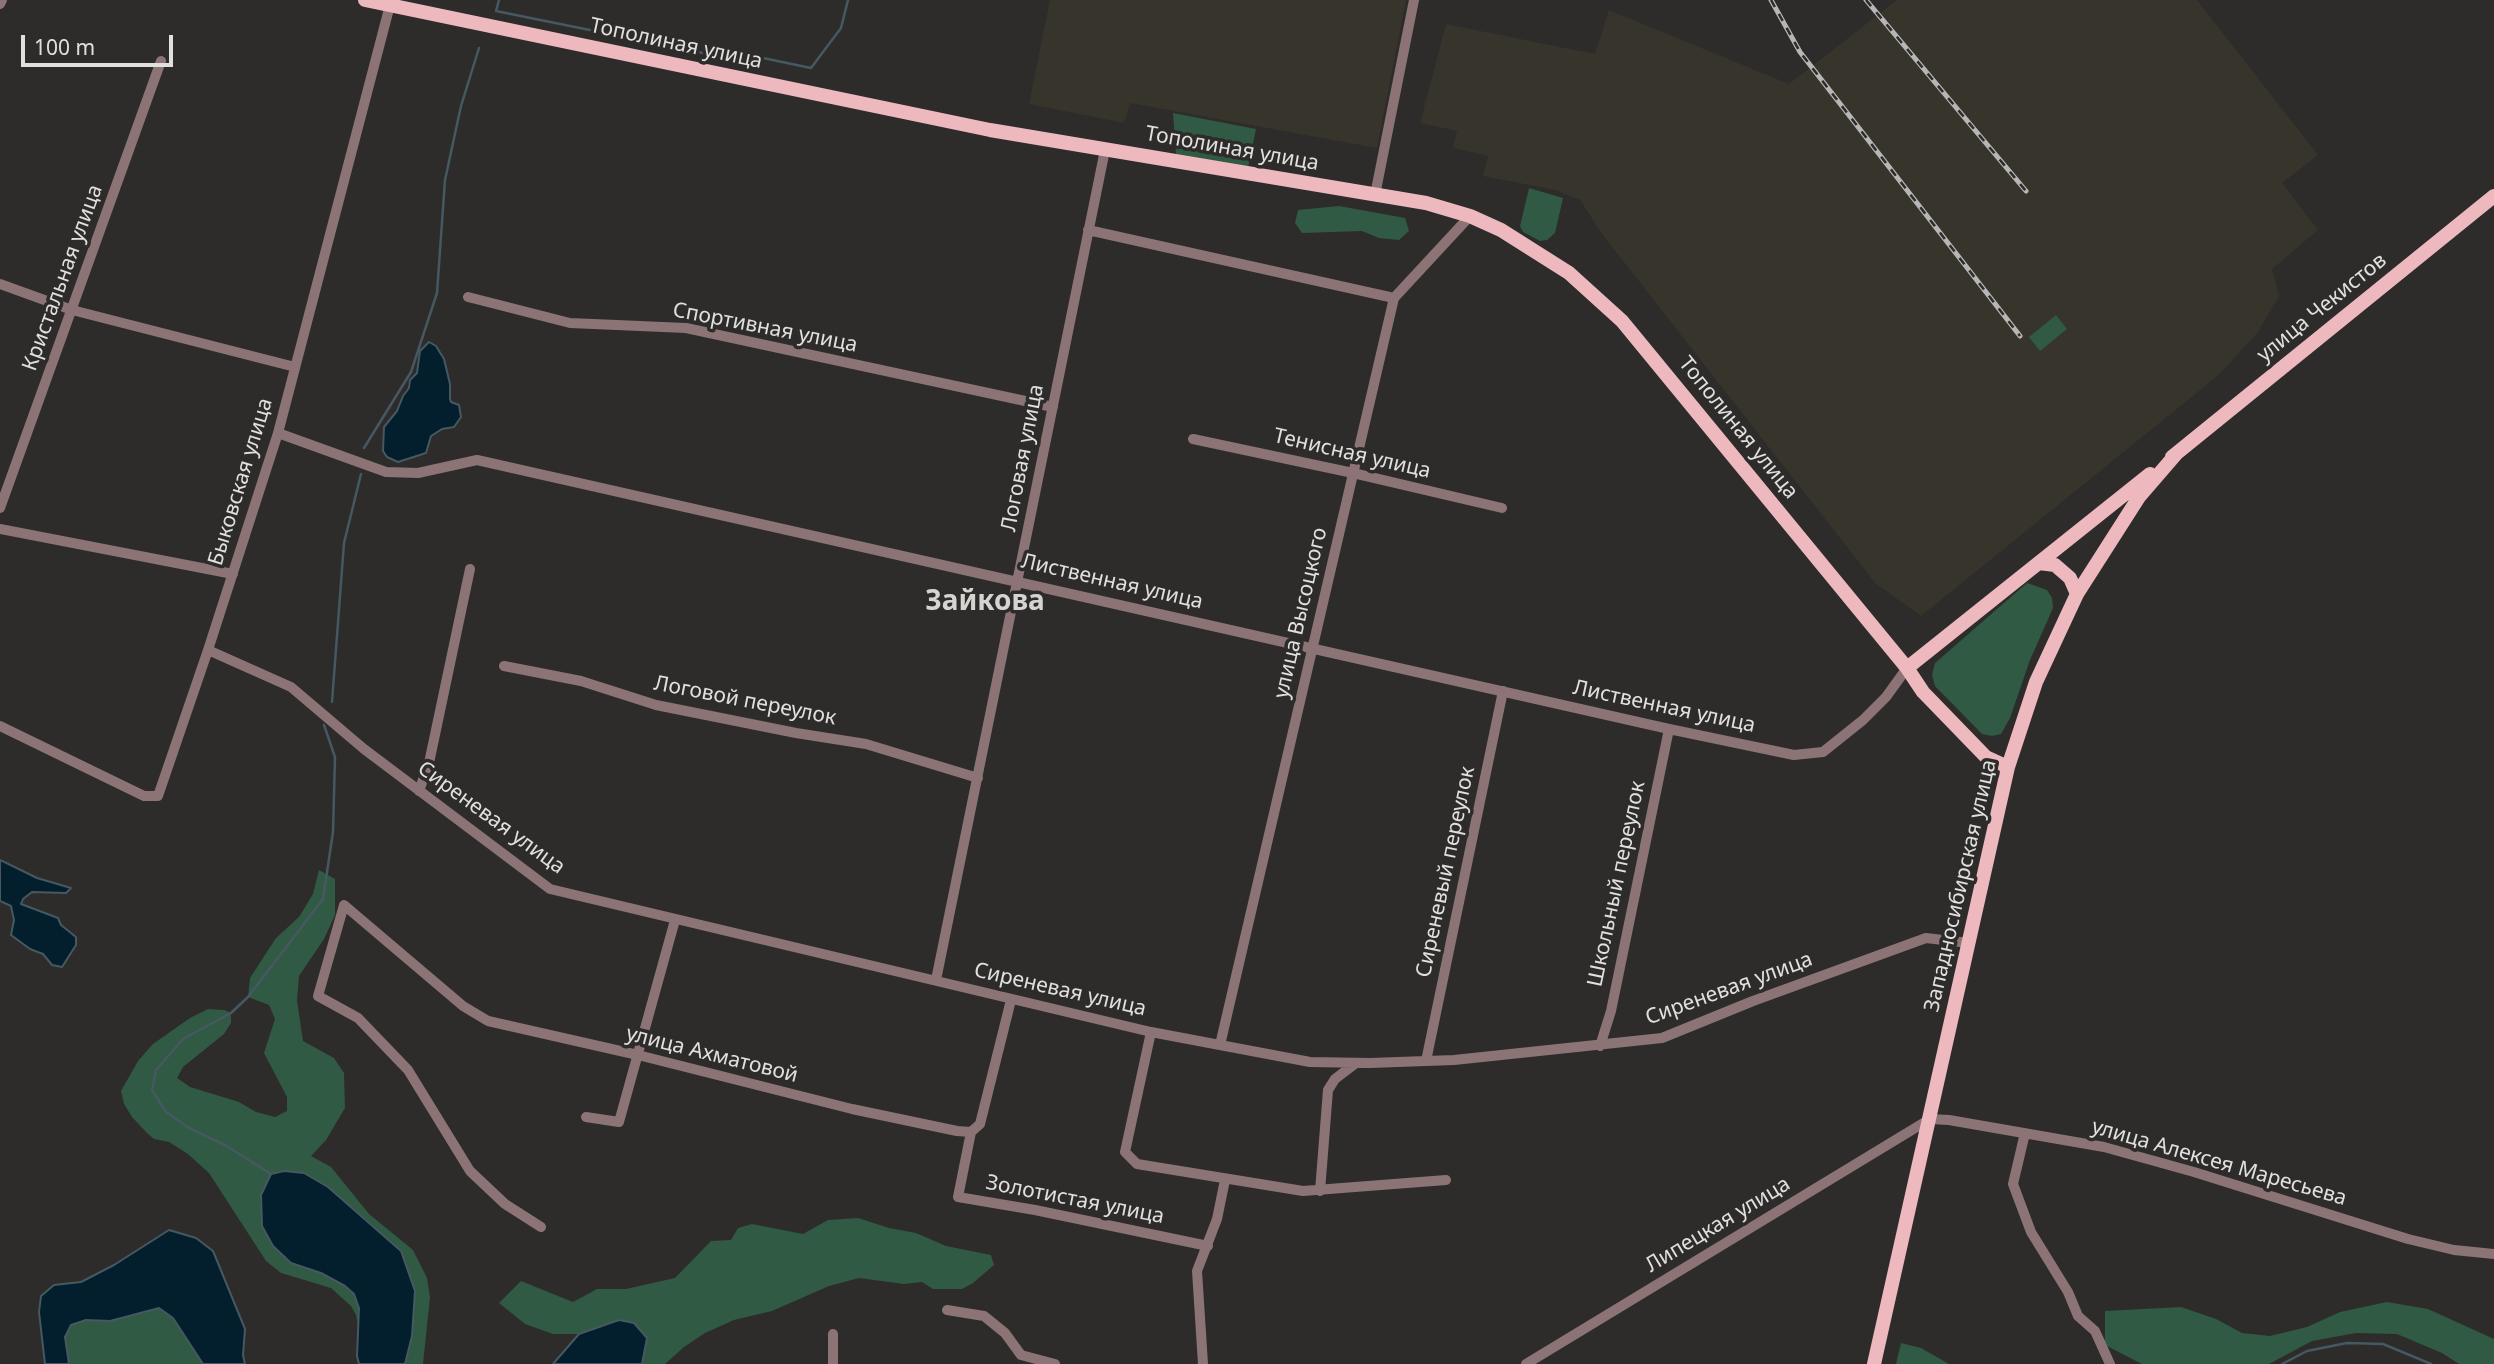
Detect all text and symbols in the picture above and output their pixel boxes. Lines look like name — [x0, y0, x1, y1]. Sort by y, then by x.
street label: Тополиная улица — [588, 13, 764, 75]
scale bar — [24, 21, 177, 65]
text: 100 m — [34, 33, 95, 61]
street label: Тополиная улица — [1143, 121, 1321, 177]
street label: Кристальная улица — [18, 182, 108, 374]
street label: улица Чекистов — [2252, 248, 2392, 368]
street label: Спортивная улица — [671, 298, 859, 358]
street label: Тополиная улица — [1673, 352, 1803, 504]
street label: Логовая улица — [996, 382, 1050, 534]
street label: Быковская улица — [204, 395, 278, 569]
street label: Тенисная улица — [1271, 424, 1433, 484]
street label: улица Высоцкого — [1269, 525, 1333, 701]
street label: Лиственная улица — [1019, 549, 1205, 615]
district label: Зайкова — [925, 585, 1045, 619]
street label: Логовой переулок — [652, 671, 838, 731]
street label: Лиственная улица — [1571, 675, 1757, 739]
street label: Сиреневая улица — [412, 756, 570, 880]
street label: Западносибирская улица — [1920, 758, 2002, 1014]
street label: Сиреневый переулок — [1411, 764, 1481, 980]
street label: Школьный переулок — [1583, 779, 1651, 989]
street label: Сиреневая улица — [1642, 947, 1816, 1031]
street label: Сиреневая улица — [971, 958, 1149, 1022]
street label: улица Ахматовой — [624, 1021, 800, 1089]
street label: улица Алексея Маресьева — [2089, 1114, 2349, 1212]
street label: Золотистая улица — [984, 1170, 1166, 1230]
street label: Липецкая улица — [1641, 1172, 1795, 1278]

